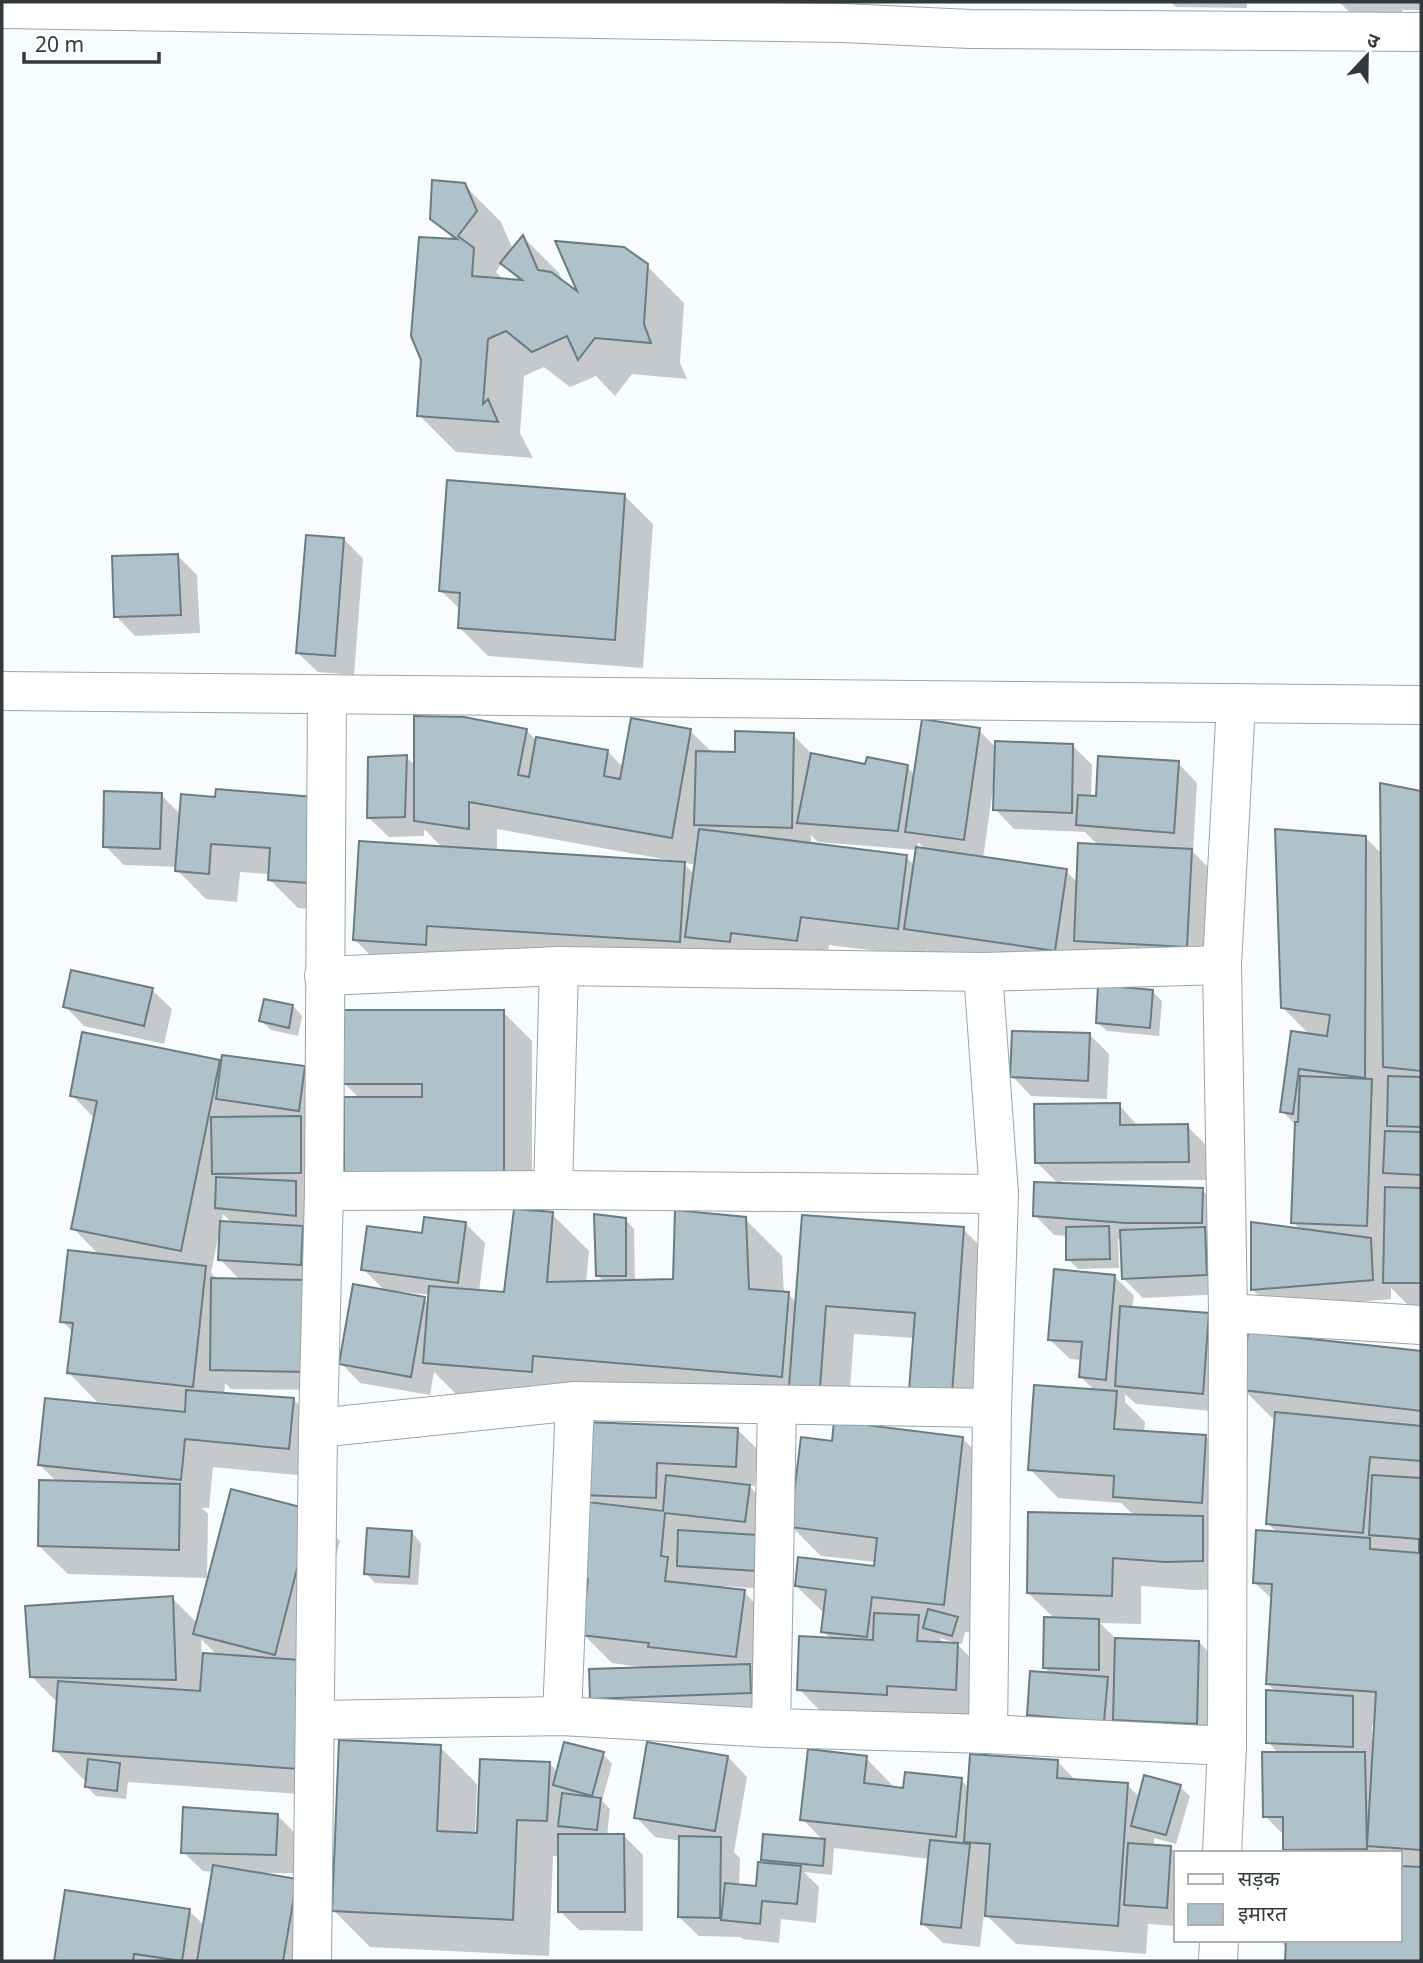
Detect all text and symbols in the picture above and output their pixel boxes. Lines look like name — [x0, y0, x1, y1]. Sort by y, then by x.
scale bar — [24, 21, 159, 65]
north arrow — [1332, 21, 1402, 91]
text: उ — [1363, 26, 1384, 55]
text: 20 m — [35, 30, 84, 58]
legend — [1174, 1851, 1402, 1942]
text: सड़क — [1238, 1864, 1280, 1892]
text: इमारत — [1238, 1899, 1288, 1927]

